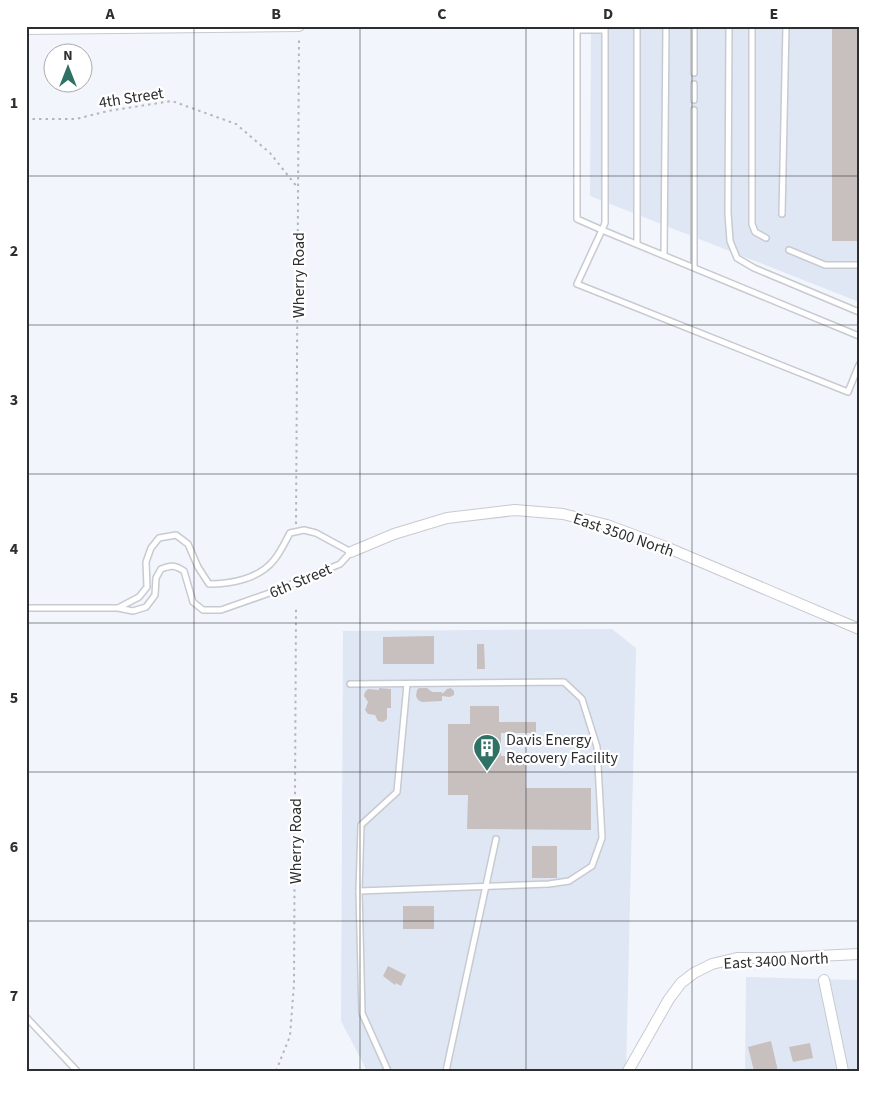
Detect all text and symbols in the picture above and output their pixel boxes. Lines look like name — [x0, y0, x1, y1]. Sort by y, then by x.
text: A — [104, 3, 115, 25]
text: B — [271, 3, 281, 25]
text: C — [437, 3, 447, 25]
text: D — [603, 3, 613, 25]
text: E — [770, 3, 778, 25]
north arrow — [42, 42, 92, 92]
text: N — [63, 46, 73, 66]
street label: 4th Street — [97, 82, 166, 114]
text: 1 — [10, 92, 18, 114]
street label: Wherry Road — [288, 232, 310, 318]
text: 2 — [10, 240, 18, 262]
text: 3 — [10, 389, 18, 411]
street label: East 3500 North — [570, 507, 677, 562]
text: 4 — [10, 538, 19, 560]
street label: 6th Street — [266, 558, 335, 604]
text: 5 — [10, 687, 18, 709]
place label: Davis Energy Recovery Facility — [506, 729, 619, 769]
building icon: Davis Energy Recovery Facility — [472, 733, 502, 772]
street label: Wherry Road — [285, 798, 307, 884]
text: 6 — [10, 836, 18, 858]
street label: East 3400 North — [723, 947, 829, 975]
text: 7 — [10, 985, 18, 1007]

